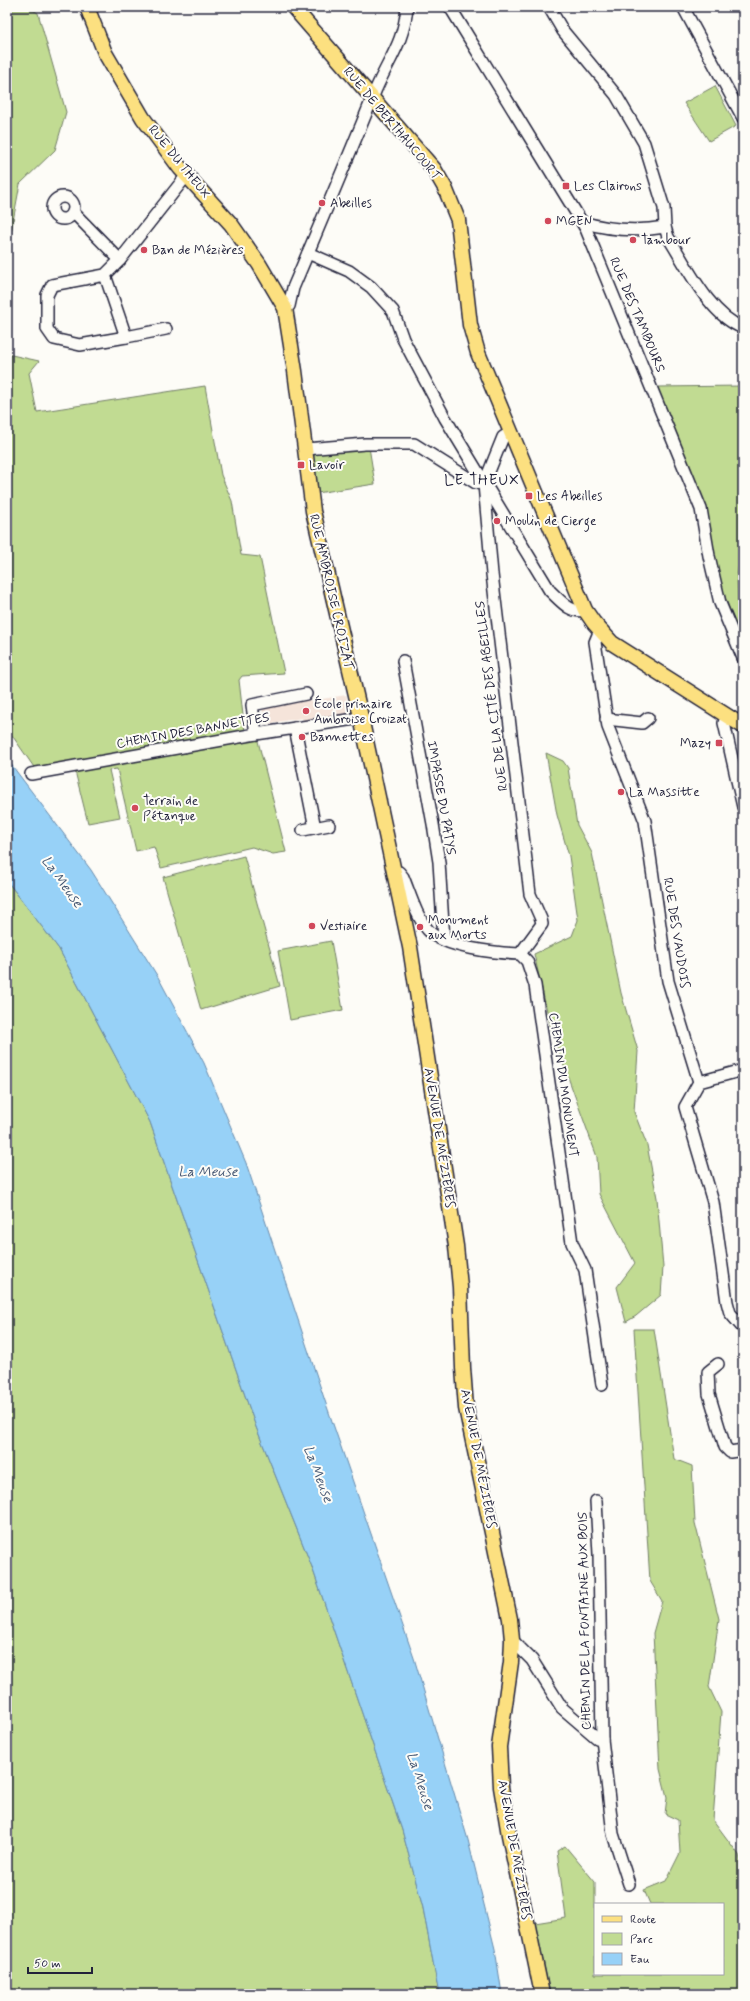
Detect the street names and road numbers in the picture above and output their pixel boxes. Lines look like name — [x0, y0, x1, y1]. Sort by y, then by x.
street label: RUE DE BERTHAUCOURT — [339, 63, 445, 185]
street label: RUE DU THEUX — [144, 122, 214, 202]
street label: RUE DES TAMBOURS — [605, 255, 669, 375]
street label: RUE AMBROISE CROIZAT — [305, 512, 357, 673]
street label: RUE DE LA CITÉ DES ABEILLES — [471, 599, 512, 792]
street label: CHEMIN DES BANNETTES — [115, 709, 272, 753]
street label: IMPASSE DU PATYS — [423, 740, 460, 857]
street label: RUE DES VAUDOIS — [659, 876, 693, 990]
street label: CHEMIN DU MONUMENT — [544, 1011, 582, 1159]
street label: AVENUE DE MÉZIÈRES — [420, 1066, 460, 1210]
street label: AVENUE DE MÉZIÈRES — [456, 1388, 501, 1531]
street label: CHEMIN DE LA FONTAINE AUX BOIS — [575, 1511, 595, 1730]
street label: AVENUE DE MÉZIÈRES — [493, 1778, 536, 1922]

